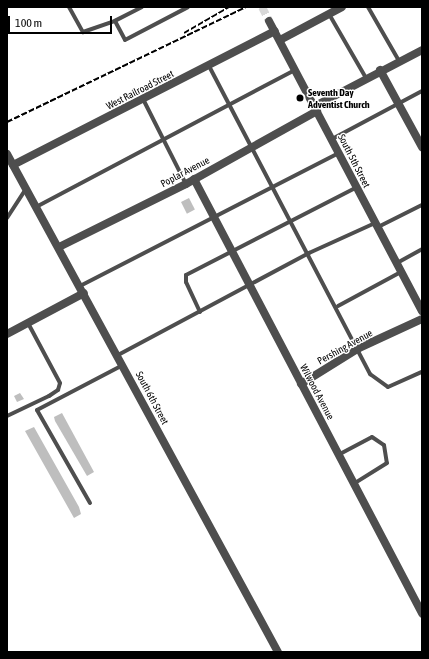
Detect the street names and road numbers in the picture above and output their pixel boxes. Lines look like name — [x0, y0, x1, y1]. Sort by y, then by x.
street label: West Railroad Street — [104, 68, 176, 112]
street label: South 5th Street — [335, 132, 373, 190]
street label: Poplar Avenue — [159, 154, 211, 190]
street label: Pershing Avenue — [315, 327, 375, 367]
street label: Wilwood Avenue — [297, 362, 337, 422]
street label: South 6th Street — [133, 369, 171, 427]

